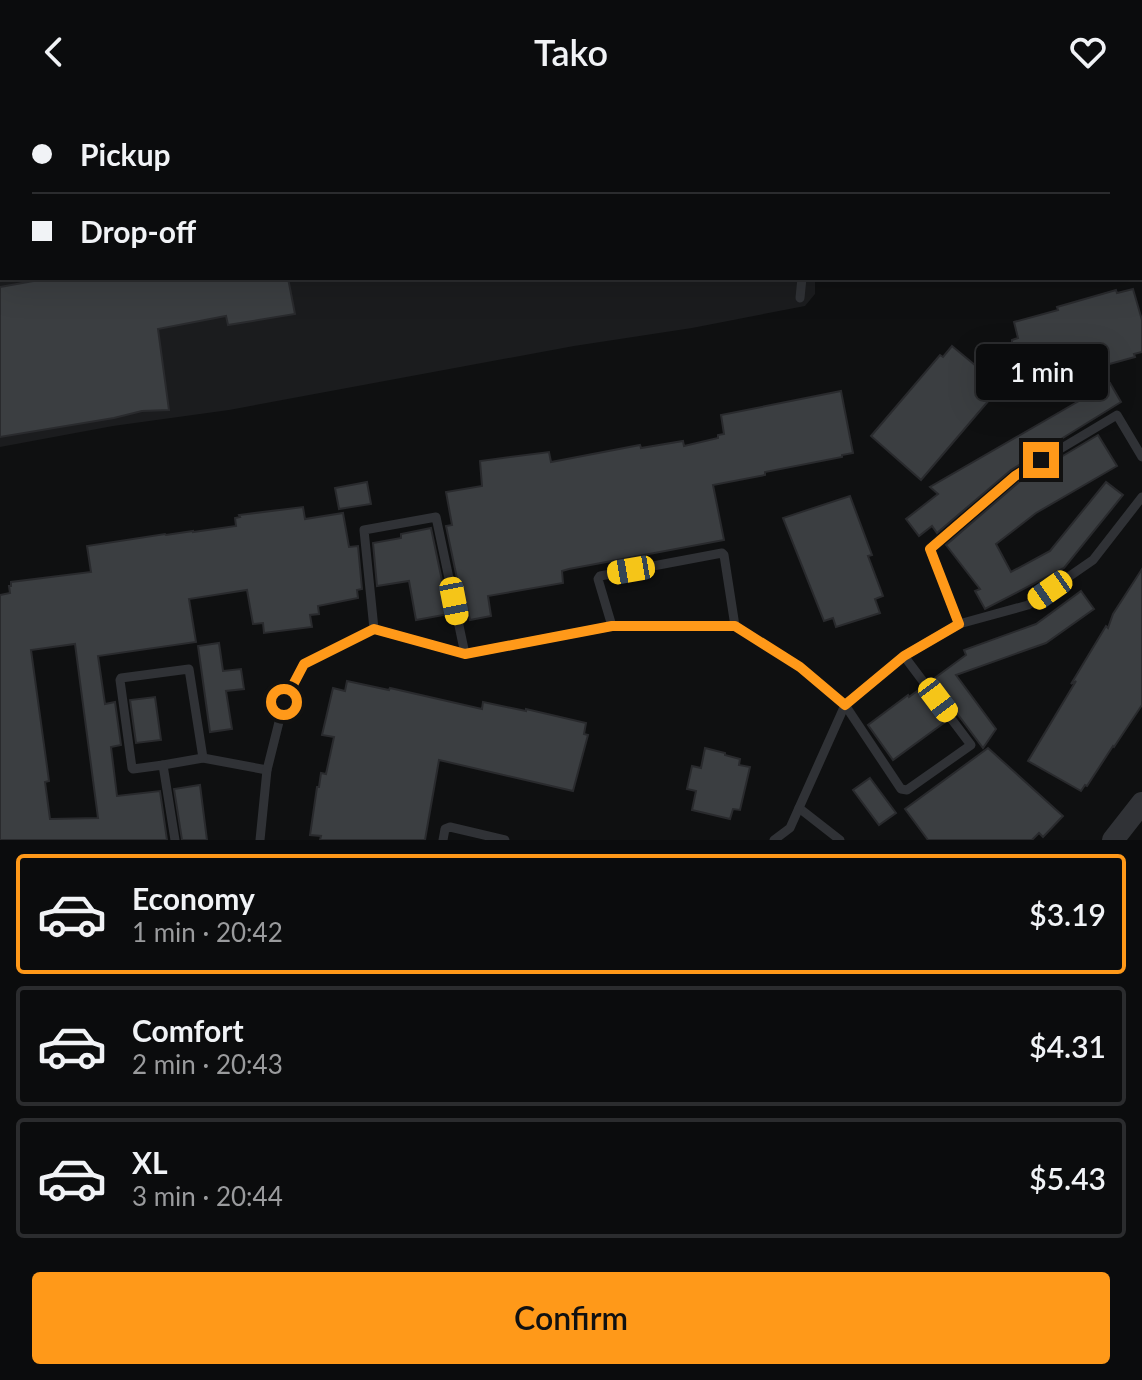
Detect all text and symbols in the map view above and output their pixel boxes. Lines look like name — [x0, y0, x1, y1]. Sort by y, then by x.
icon: back — [32, 30, 76, 74]
text: Tako — [534, 30, 608, 74]
icon: heart — [1066, 30, 1110, 74]
text: Pickup — [80, 136, 171, 172]
text: Drop-off — [80, 213, 196, 249]
callout: 1 min — [975, 344, 1107, 400]
text: 1 min — [1010, 356, 1074, 388]
route end — [1023, 442, 1059, 478]
car — [605, 554, 657, 586]
car — [1023, 566, 1077, 614]
car — [438, 575, 470, 627]
car — [914, 674, 962, 726]
route start — [266, 684, 302, 720]
icon: car — [36, 878, 108, 950]
text: Economy — [132, 880, 255, 916]
text: $3.19 — [1029, 896, 1106, 932]
text: 1 min · 20:42 — [132, 916, 283, 948]
icon: car — [36, 1010, 108, 1082]
text: Comfort — [132, 1012, 244, 1048]
text: $4.31 — [1029, 1028, 1106, 1064]
text: 2 min · 20:43 — [132, 1048, 283, 1080]
icon: car — [36, 1142, 108, 1214]
text: XL — [132, 1144, 168, 1180]
text: $5.43 — [1029, 1160, 1106, 1196]
text: 3 min · 20:44 — [132, 1180, 283, 1212]
button: Confirm — [32, 1272, 1110, 1364]

